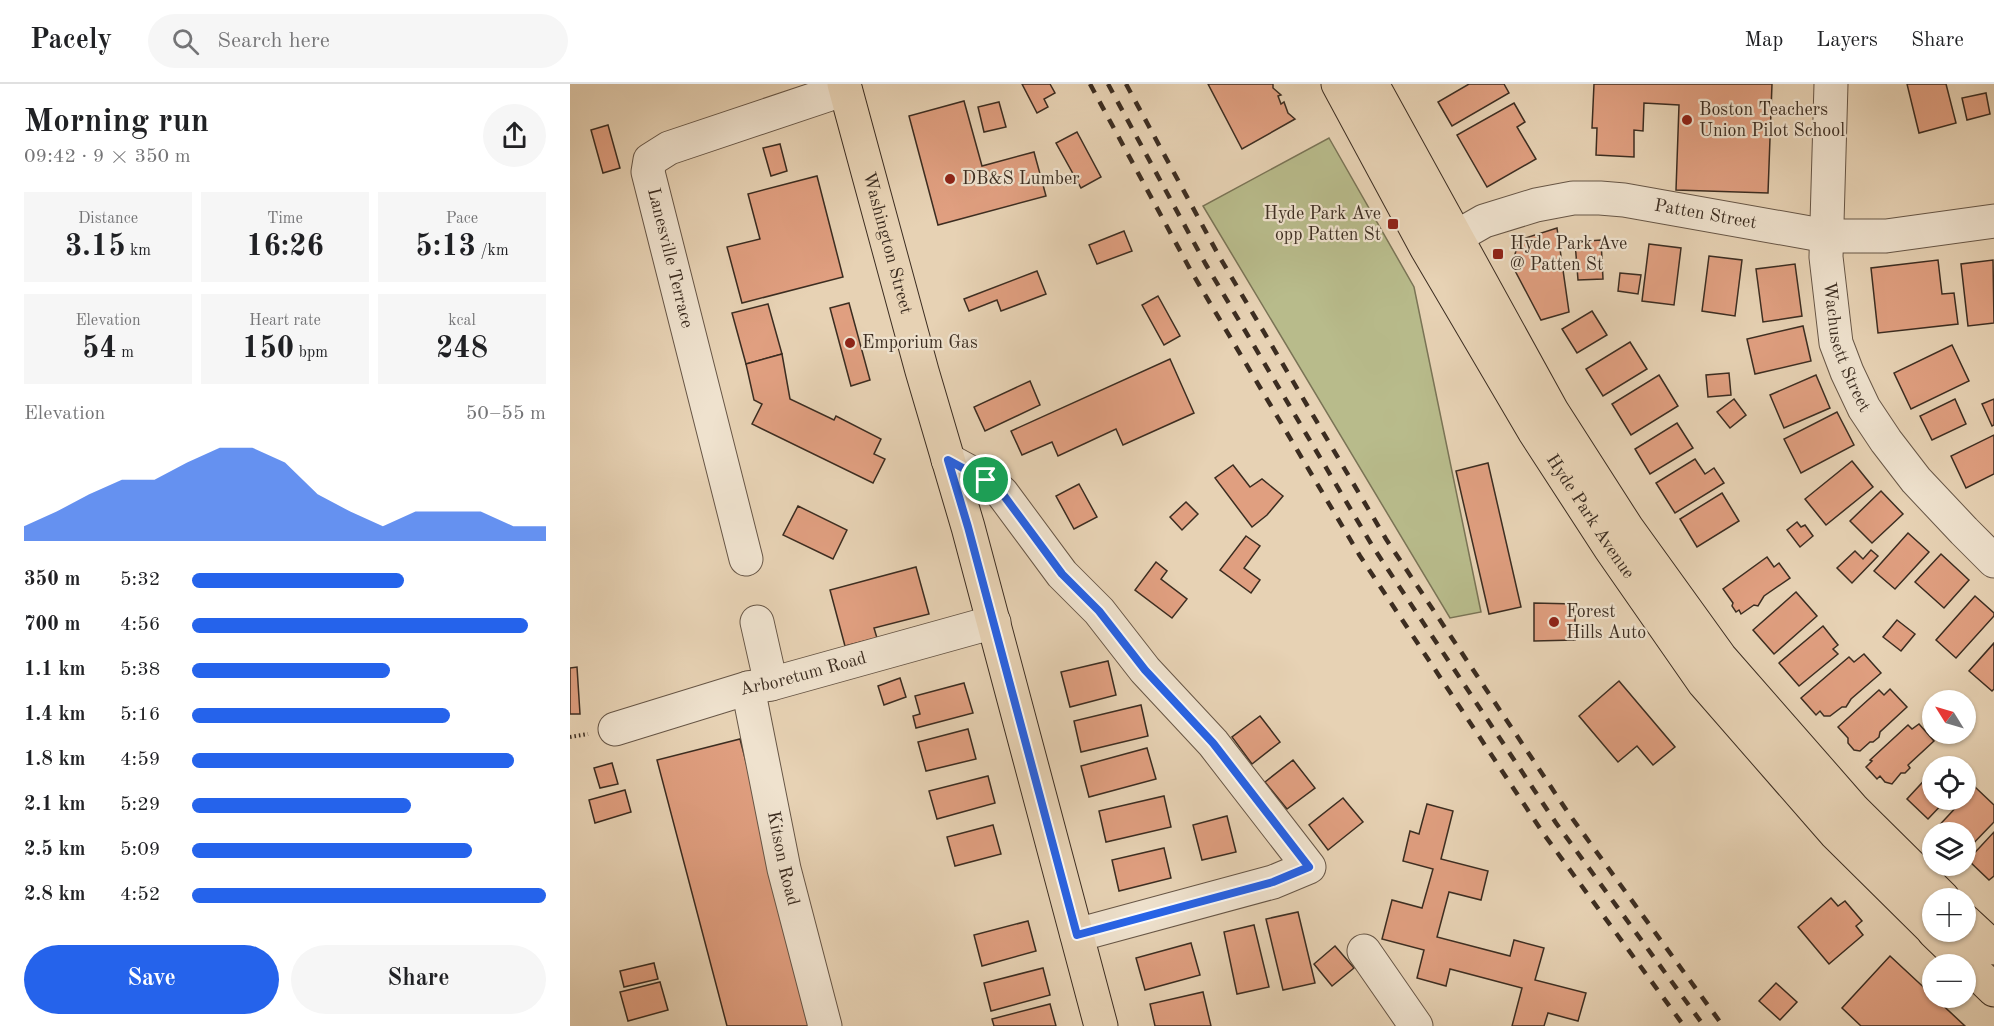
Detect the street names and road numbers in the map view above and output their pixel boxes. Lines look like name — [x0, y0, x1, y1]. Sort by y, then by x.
street label: Washington Street — [859, 170, 915, 316]
street label: Lanesville Terrace — [644, 186, 696, 330]
street label: Patten Street — [1653, 197, 1758, 232]
street label: Wachusett Street — [1820, 281, 1873, 416]
street label: Hyde Park Avenue — [1543, 451, 1638, 582]
street label: Arboretum Road — [737, 649, 868, 699]
street label: Kitson Road — [764, 810, 802, 908]

